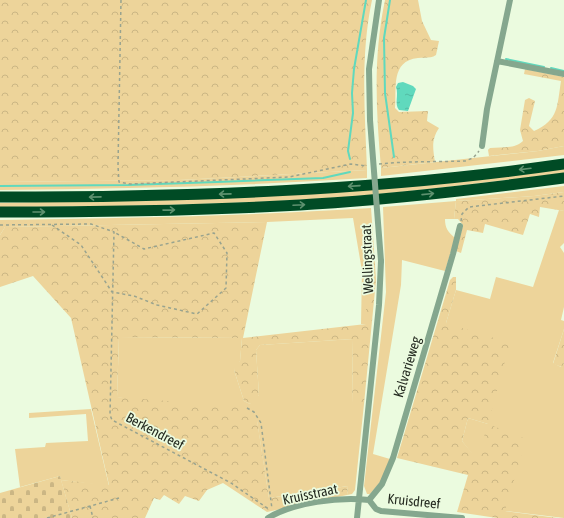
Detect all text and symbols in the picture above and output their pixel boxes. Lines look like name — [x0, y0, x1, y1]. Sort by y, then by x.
one-way arrow — [519, 165, 532, 173]
one-way arrow — [348, 183, 361, 190]
one-way arrow — [219, 190, 232, 198]
one-way arrow — [421, 191, 434, 198]
one-way arrow — [89, 193, 102, 201]
one-way arrow — [292, 201, 305, 209]
one-way arrow — [162, 206, 175, 214]
one-way arrow — [32, 208, 45, 216]
street label: Wellingstraat — [358, 224, 376, 294]
street label: Kalvarieweg — [390, 335, 424, 399]
street label: Berkendreef — [123, 409, 187, 453]
street label: Kruisstraat — [281, 480, 339, 508]
street label: Kruisdreef — [387, 490, 441, 512]

